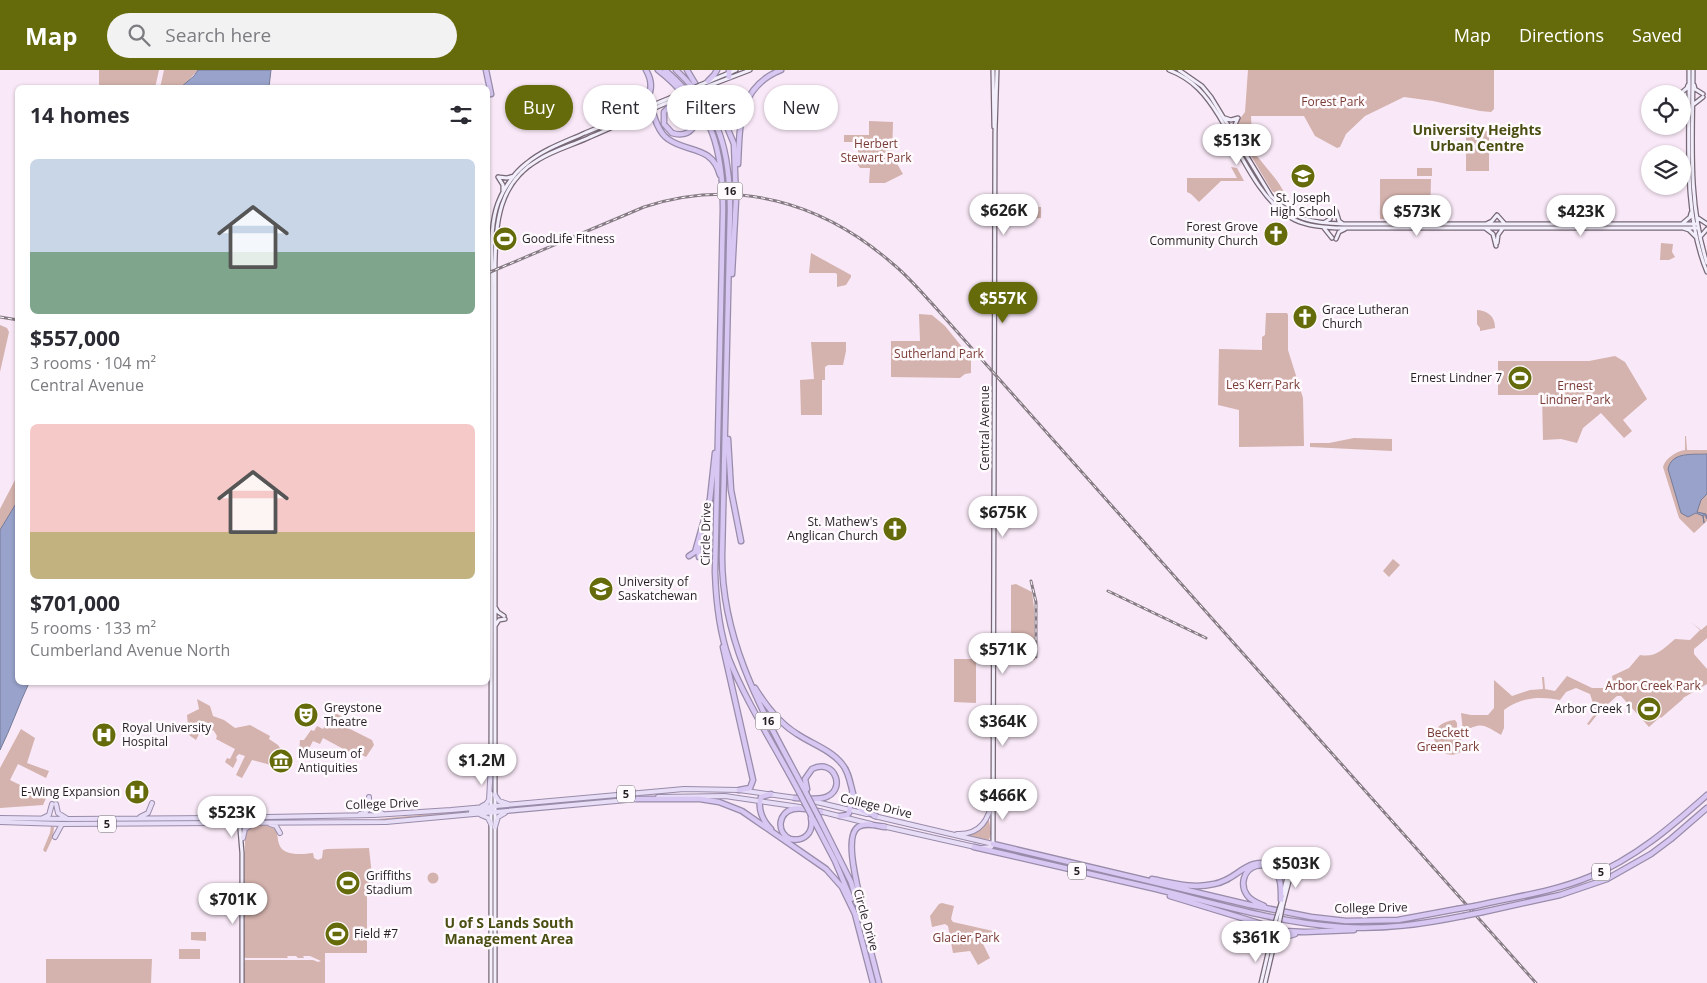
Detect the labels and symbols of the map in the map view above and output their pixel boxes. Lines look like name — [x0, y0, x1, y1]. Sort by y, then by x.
park label: Forest Park — [1301, 93, 1365, 110]
district label: University Heights Urban Centre — [1413, 120, 1542, 155]
pin: $513K — [1202, 124, 1272, 166]
park label: Herbert Stewart Park — [841, 135, 912, 166]
school or university icon: St. Joseph High School — [1290, 163, 1316, 189]
road number: 16 — [718, 182, 742, 200]
place label: St. Joseph High School — [1270, 189, 1336, 220]
pin: $626K — [969, 194, 1039, 236]
pin: $573K — [1382, 194, 1452, 237]
pin: $423K — [1546, 194, 1616, 237]
place label: Forest Grove Community Church — [1150, 218, 1258, 249]
church icon: Forest Grove Community Church — [1263, 221, 1289, 247]
sports icon: GoodLife Fitness — [492, 226, 518, 252]
place label: GoodLife Fitness — [522, 230, 615, 247]
pin: $557K — [968, 282, 1038, 324]
place label: Grace Lutheran Church — [1322, 301, 1409, 332]
church icon: Grace Lutheran Church — [1292, 304, 1318, 330]
park label: Sutherland Park — [894, 345, 985, 362]
sports icon: Ernest Lindner 7 — [1507, 365, 1533, 391]
place label: Ernest Lindner 7 — [1410, 369, 1502, 386]
park label: Les Kerr Park — [1226, 376, 1301, 393]
park label: Ernest Lindner Park — [1539, 377, 1611, 408]
street label: Central Avenue — [976, 385, 993, 471]
pin: $675K — [968, 496, 1038, 538]
street label: Circle Drive — [696, 502, 715, 566]
place label: St. Mathew's Anglican Church — [787, 513, 878, 544]
church icon: St. Mathew's Anglican Church — [882, 516, 908, 542]
place label: University of Saskatchewan — [618, 573, 697, 604]
school or university icon: University of Saskatchewan — [588, 576, 614, 602]
pin: $571K — [968, 632, 1038, 675]
park label: Arbor Creek Park — [1605, 677, 1701, 694]
sports icon: Arbor Creek 1 — [1636, 696, 1662, 722]
place label: Greystone Theatre — [324, 699, 382, 730]
place label: Arbor Creek 1 — [1555, 700, 1632, 717]
theatre icon: Greystone Theatre — [293, 702, 319, 728]
pin: $364K — [968, 704, 1038, 747]
road number: 16 — [756, 712, 780, 729]
place label: Royal University Hospital — [122, 719, 212, 750]
hospital icon: Royal University Hospital — [91, 722, 117, 748]
park label: Beckett Green Park — [1417, 724, 1480, 755]
pin: $1.2M — [447, 744, 517, 786]
place label: Museum of Antiquities — [298, 745, 362, 776]
museum icon: Museum of Antiquities — [268, 748, 294, 774]
pin: $466K — [968, 778, 1038, 821]
hospital icon: E-Wing Expansion — [124, 779, 150, 805]
place label: E-Wing Expansion — [21, 783, 120, 800]
road number: 5 — [617, 786, 635, 802]
street label: College Drive — [838, 789, 914, 822]
street label: College Drive — [345, 794, 419, 813]
pin: $523K — [197, 796, 267, 838]
road number: 5 — [98, 816, 116, 832]
pin: $503K — [1261, 846, 1331, 889]
road number: 5 — [1068, 862, 1086, 879]
road number: 5 — [1592, 864, 1610, 880]
place label: Griffiths Stadium — [366, 867, 412, 898]
sports icon: Griffiths Stadium — [335, 870, 361, 896]
pin: $701K — [198, 882, 268, 925]
street label: Circle Drive — [850, 887, 883, 953]
street label: College Drive — [1334, 898, 1408, 917]
district label: U of S Lands South Management Area — [444, 913, 574, 948]
pin: $361K — [1221, 920, 1291, 963]
sports icon: Field #7 — [324, 921, 350, 947]
place label: Field #7 — [354, 925, 398, 942]
park label: Glacier Park — [932, 929, 1000, 946]

